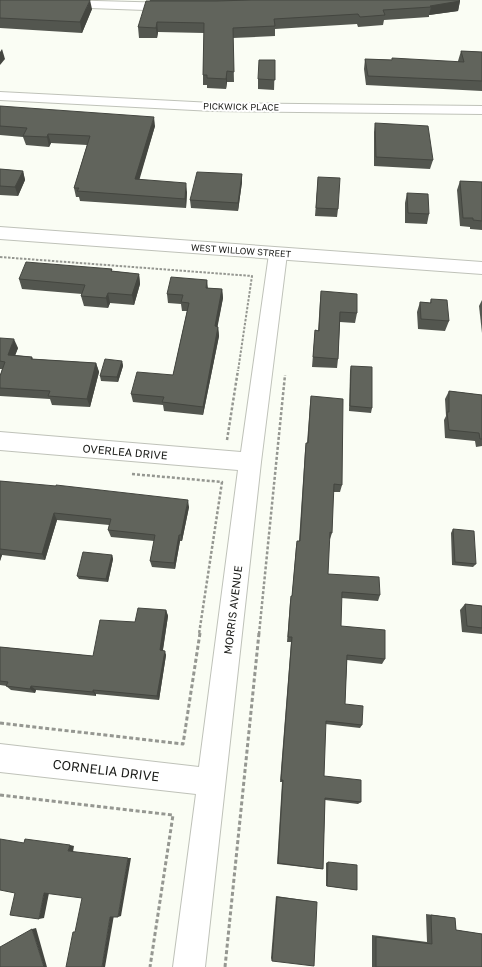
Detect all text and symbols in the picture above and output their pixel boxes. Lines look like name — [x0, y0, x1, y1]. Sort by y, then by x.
street label: PICKWICK PLACE — [203, 100, 279, 113]
street label: WEST WILLOW STREET — [191, 242, 292, 260]
street label: OVERLEA DRIVE — [82, 441, 168, 462]
street label: MORRIS AVENUE — [221, 565, 244, 655]
street label: CORNELIA DRIVE — [52, 756, 160, 784]

